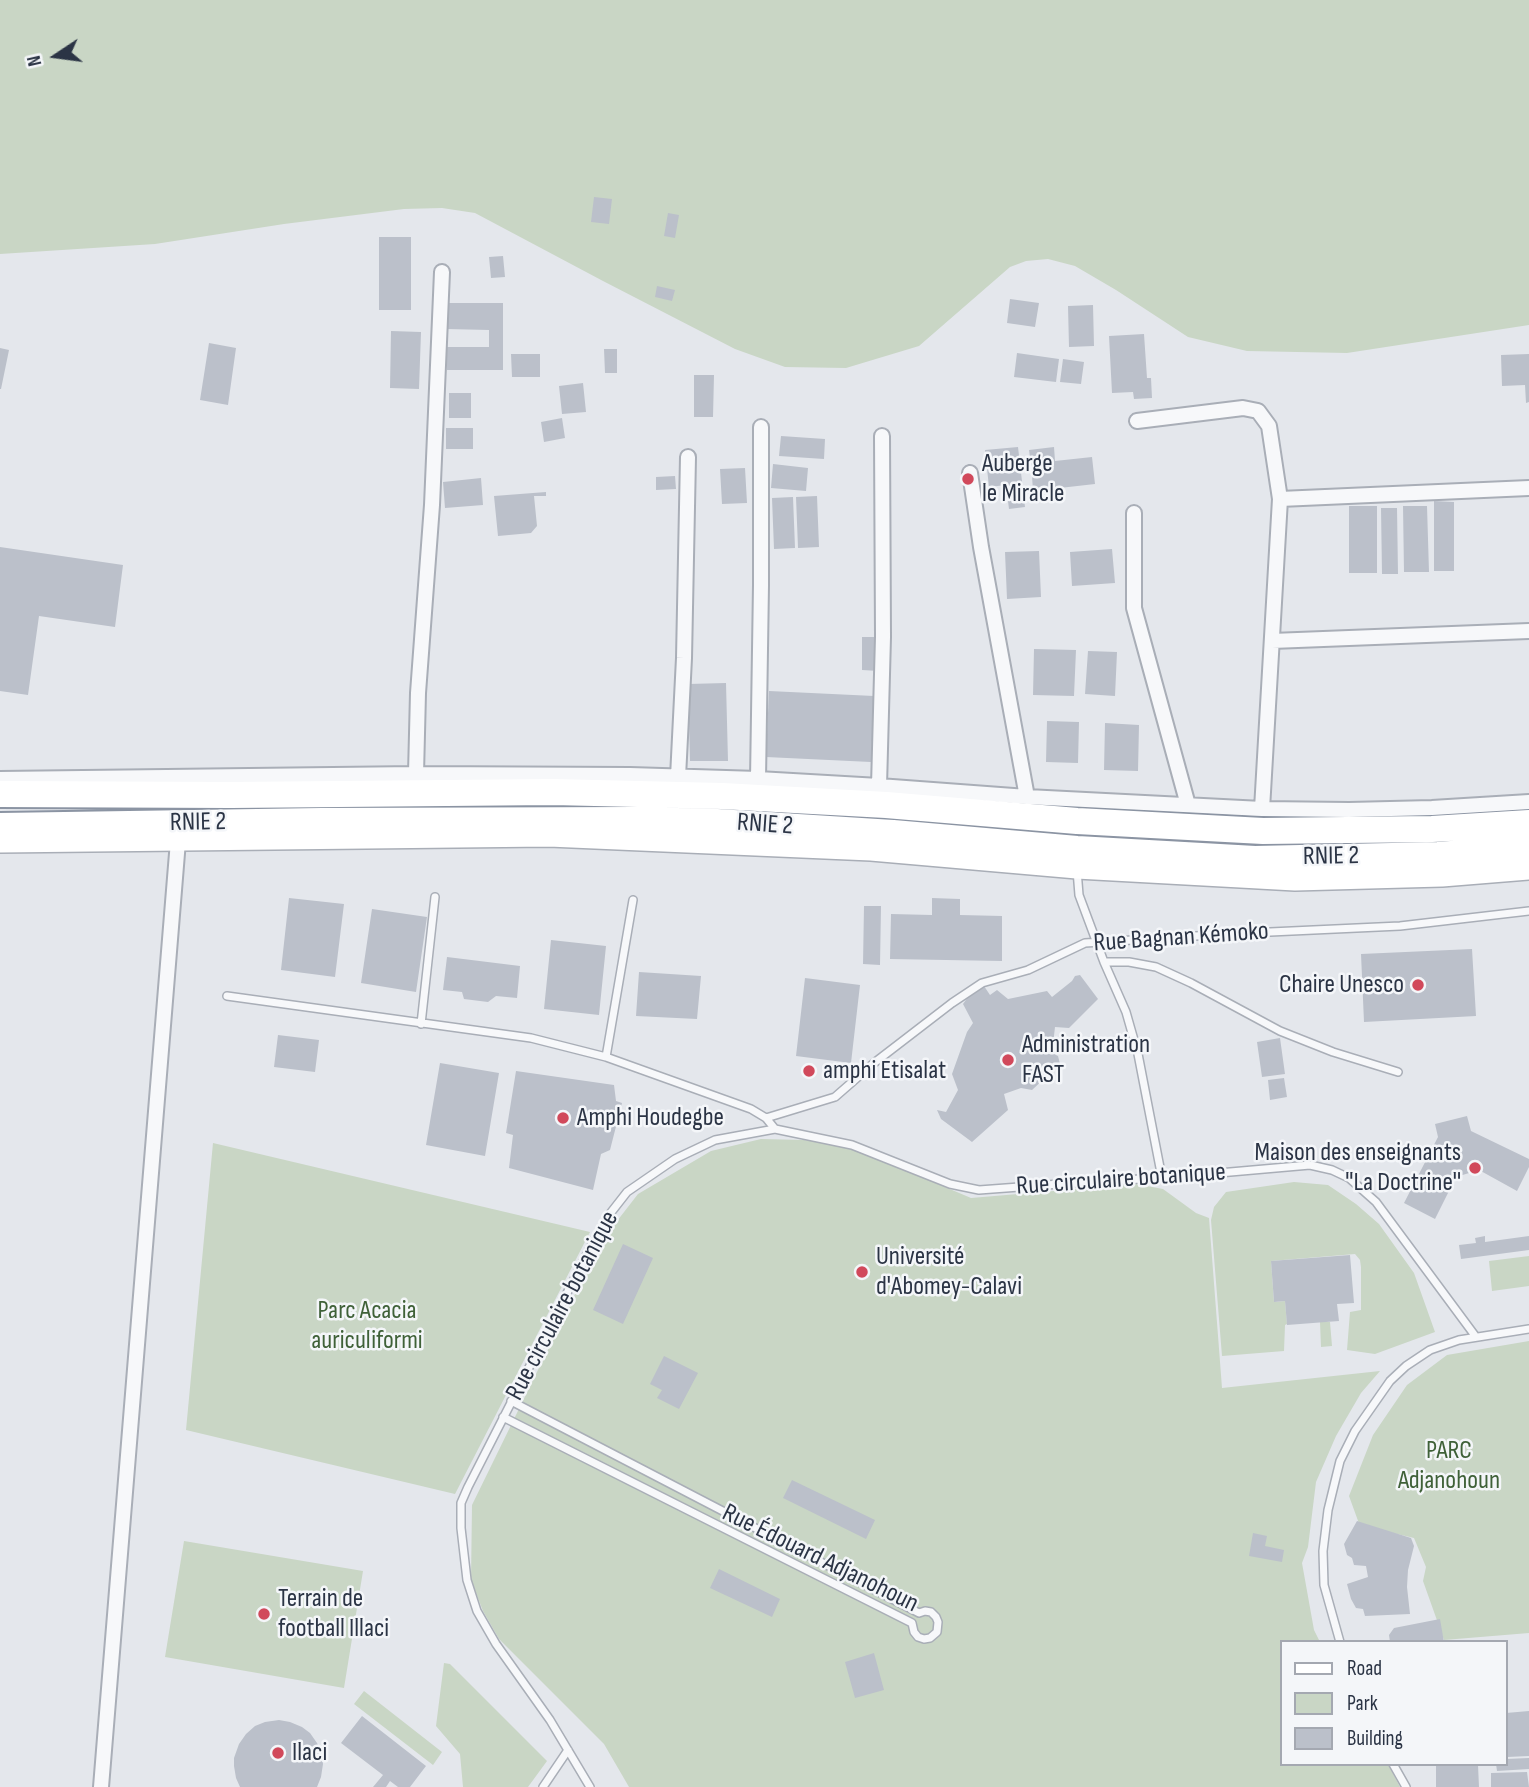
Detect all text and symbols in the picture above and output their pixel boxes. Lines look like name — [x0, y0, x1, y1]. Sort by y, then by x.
north arrow — [21, 21, 91, 91]
text: N — [23, 53, 47, 68]
place label: Auberge le Miracle — [982, 448, 1064, 510]
marker: Auberge le Miracle — [960, 471, 976, 487]
street label: RNIE 2 — [170, 807, 226, 839]
street label: RNIE 2 — [736, 807, 794, 843]
street label: RNIE 2 — [1303, 841, 1359, 873]
street label: Rue Bagnan Kémoko — [1092, 916, 1270, 960]
place label: Chaire Unesco — [1279, 969, 1404, 1001]
marker: Chaire Unesco — [1410, 977, 1426, 993]
place label: Administration FAST — [1022, 1029, 1150, 1090]
marker: Administration FAST — [1000, 1052, 1016, 1068]
place label: amphi Etisalat — [823, 1055, 946, 1087]
marker: amphi Etisalat — [801, 1063, 817, 1079]
place label: Amphi Houdegbe — [577, 1102, 724, 1134]
marker: Amphi Houdegbe — [555, 1110, 571, 1126]
place label: Maison des enseignants ''La Doctrine'' — [1254, 1137, 1461, 1198]
street label: Rue circulaire botanique — [1015, 1157, 1227, 1203]
marker: Maison des enseignants ''La Doctrine'' — [1467, 1160, 1483, 1176]
street label: Rue circulaire botanique — [500, 1206, 626, 1406]
place label: Université d'Abomey-Calavi — [876, 1241, 1022, 1302]
marker: Université d'Abomey-Calavi — [854, 1264, 870, 1280]
park label: Parc Acacia auriculiformi — [311, 1295, 423, 1356]
park label: PARC Adjanohoun — [1398, 1435, 1500, 1496]
street label: Rue Édouard Adjanohoun — [717, 1498, 923, 1620]
place label: Terrain de football Illaci — [278, 1583, 389, 1644]
marker: Terrain de football Illaci — [256, 1606, 272, 1622]
legend — [1280, 1640, 1508, 1766]
text: Road — [1347, 1656, 1382, 1681]
text: Park — [1347, 1691, 1378, 1716]
text: Building — [1347, 1726, 1403, 1751]
place label: Ilaci — [292, 1737, 327, 1769]
marker: Ilaci — [270, 1745, 286, 1761]

